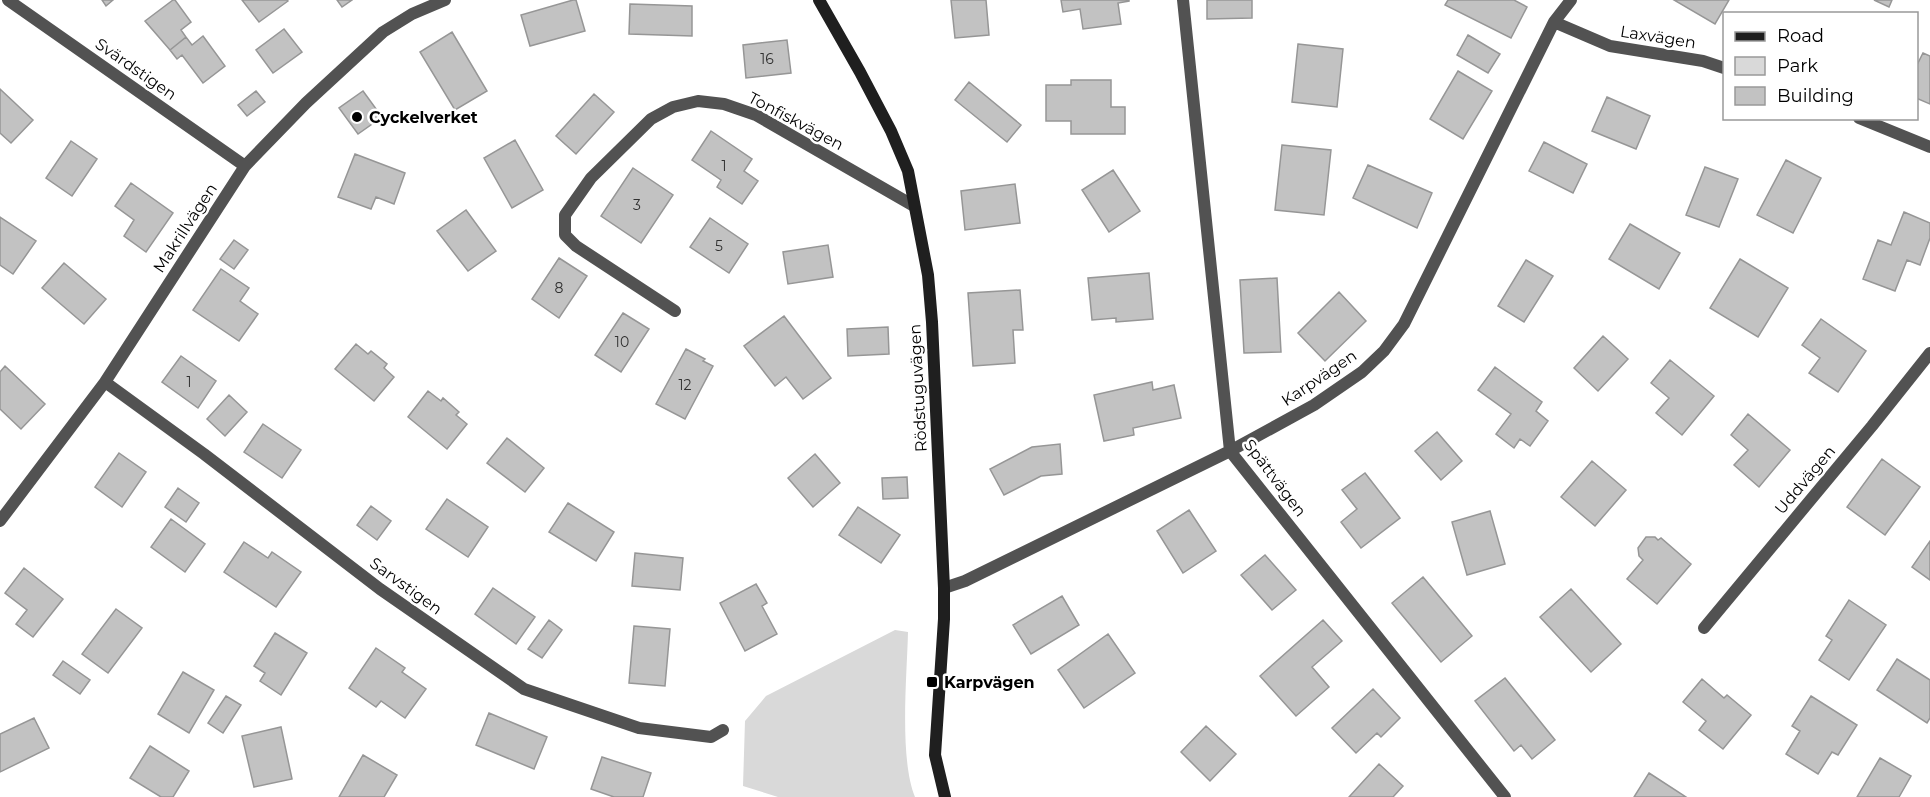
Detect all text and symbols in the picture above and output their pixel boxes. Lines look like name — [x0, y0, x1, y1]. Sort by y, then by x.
legend — [1723, 12, 1918, 120]
street label: Laxvägen — [1619, 22, 1697, 52]
text: Road — [1777, 25, 1824, 47]
street label: Svärdstigen — [92, 34, 180, 104]
house number: 16 — [760, 50, 774, 68]
text: Park — [1777, 55, 1818, 77]
text: Building — [1777, 85, 1854, 107]
street label: Tonfiskvägen — [745, 88, 847, 154]
place label: Cyckelverket — [369, 108, 478, 127]
marker: Cyckelverket — [350, 110, 364, 124]
house number: 1 — [721, 157, 727, 175]
street label: Makrillvägen — [149, 180, 221, 276]
house number: 3 — [633, 196, 641, 214]
house number: 5 — [715, 237, 723, 255]
house number: 8 — [555, 279, 564, 297]
street label: Rödstuguvägen — [905, 323, 931, 453]
house number: 10 — [615, 333, 629, 351]
street label: Karpvägen — [1278, 346, 1360, 410]
house number: 1 — [186, 373, 192, 391]
house number: 12 — [678, 376, 692, 394]
street label: Spättvägen — [1240, 436, 1310, 520]
street label: Uddvägen — [1771, 442, 1839, 518]
street label: Sarvstigen — [366, 553, 446, 619]
place label: Karpvägen — [944, 673, 1035, 692]
marker: Karpvägen — [925, 675, 939, 689]

